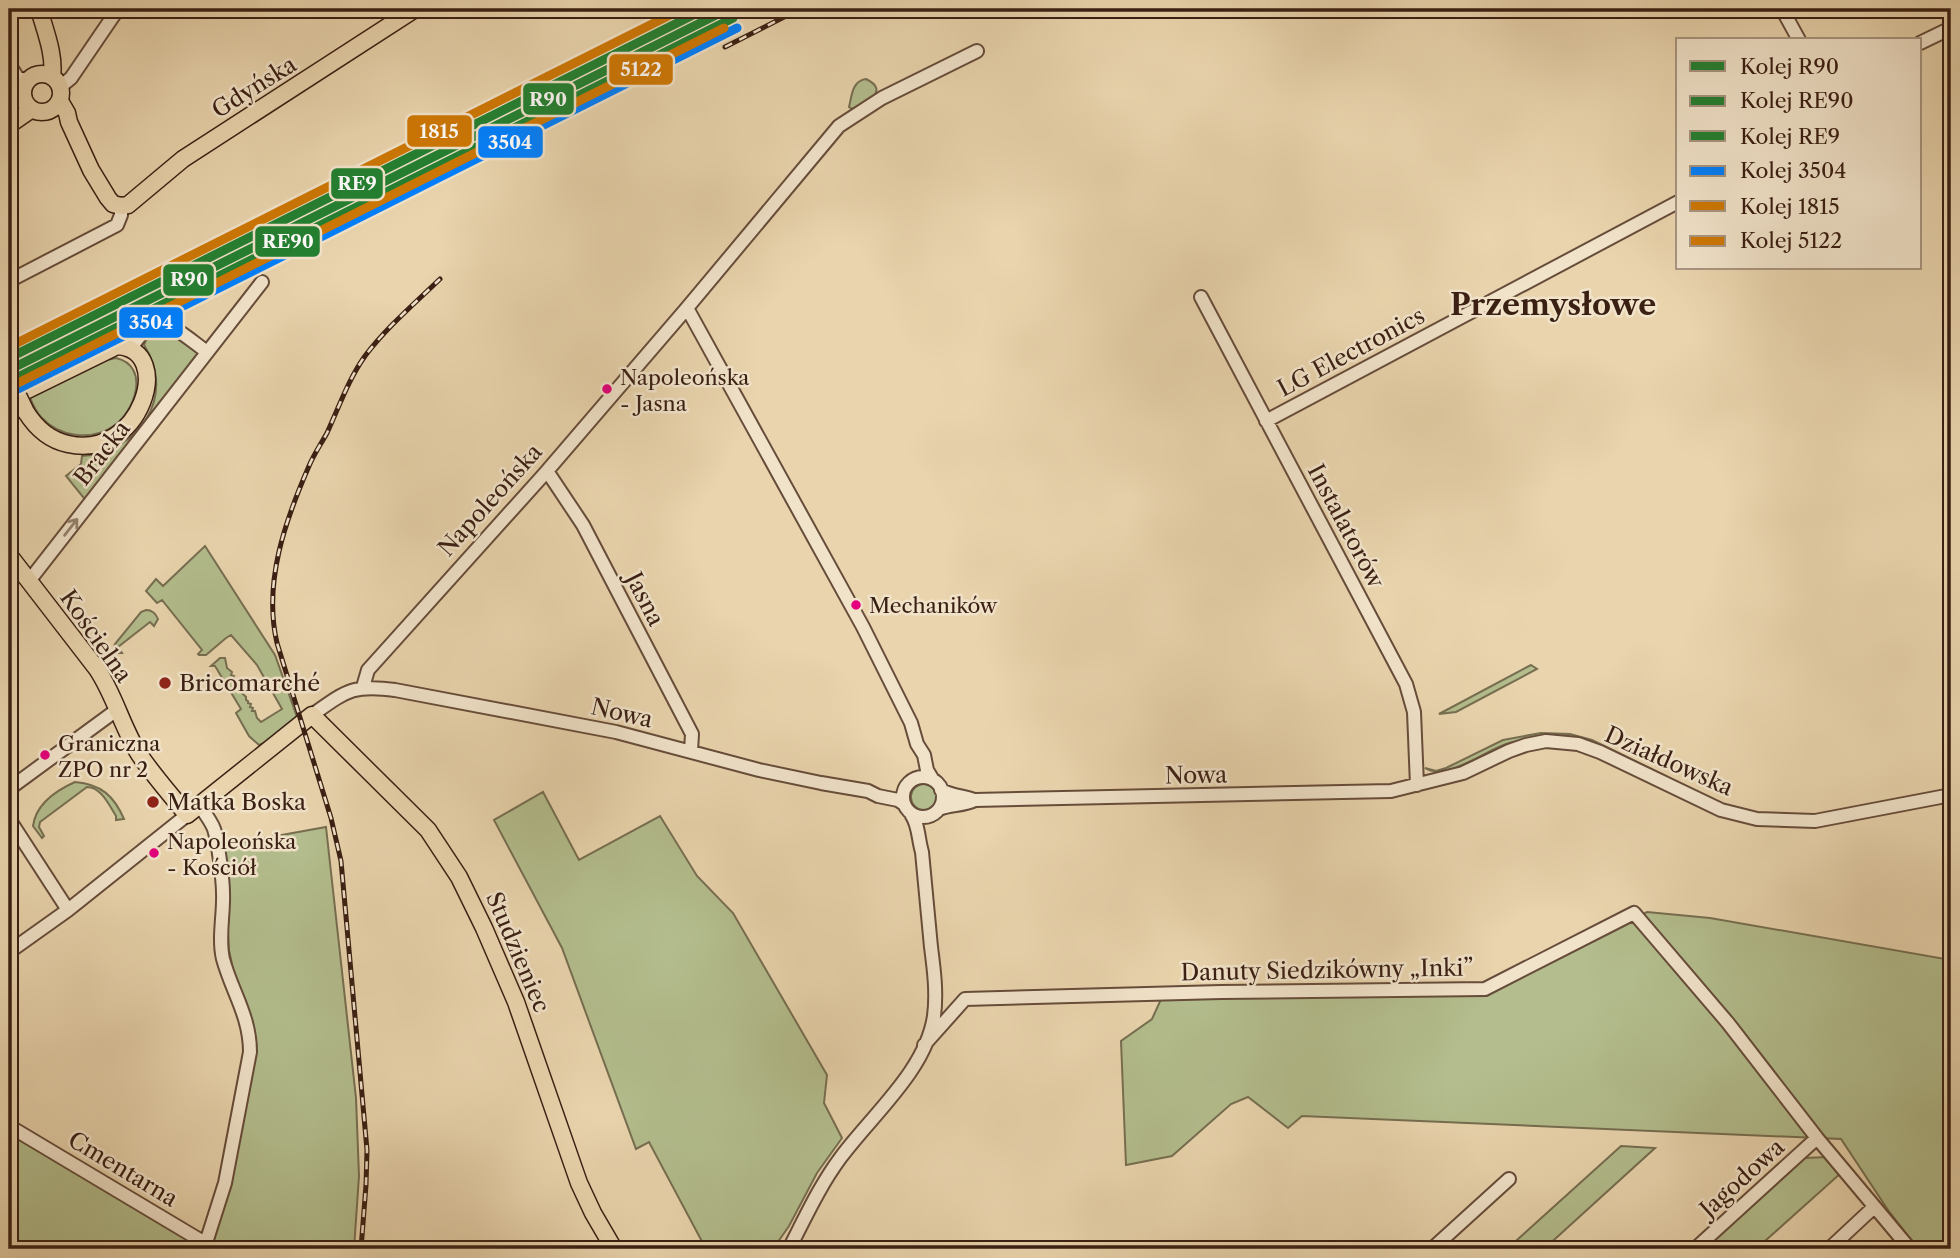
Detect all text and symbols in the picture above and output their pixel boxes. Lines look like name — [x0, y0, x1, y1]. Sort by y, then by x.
legend — [1676, 38, 1922, 270]
street label: Gdyńska — [207, 50, 302, 124]
line badge: 5122 — [608, 53, 674, 86]
text: Kolej R90 — [1740, 54, 1839, 79]
text: 5122 — [620, 58, 662, 81]
line badge: R90 — [522, 82, 575, 116]
text: R90 — [529, 88, 567, 111]
text: Kolej RE90 — [1740, 88, 1854, 113]
line badge: 1815 — [406, 114, 473, 148]
text: 1815 — [419, 120, 459, 143]
text: Kolej RE9 — [1740, 124, 1840, 149]
line badge: 3504 — [477, 125, 544, 159]
text: 3504 — [488, 131, 532, 154]
text: Kolej 3504 — [1740, 158, 1846, 183]
line badge: RE9 — [330, 167, 384, 200]
text: RE9 — [337, 172, 377, 195]
text: Kolej 1815 — [1740, 194, 1840, 219]
line badge: RE90 — [254, 225, 321, 258]
text: Kolej 5122 — [1740, 228, 1842, 253]
text: RE90 — [262, 230, 314, 253]
line badge: R90 — [162, 263, 215, 297]
text: R90 — [170, 268, 208, 291]
district label: Przemysłowe — [1450, 286, 1656, 323]
street label: LG Electronics — [1273, 301, 1429, 403]
line badge: 3504 — [118, 306, 184, 339]
text: 3504 — [129, 311, 173, 334]
place label: Napoleońska - Jasna — [620, 365, 750, 416]
marker: Napoleońska - Jasna — [600, 382, 614, 396]
street label: Bracka — [68, 414, 137, 491]
street label: Napoleońska — [432, 437, 548, 562]
street label: Instalatorów — [1302, 459, 1391, 594]
one-way arrow — [64, 519, 79, 537]
street label: Jasna — [618, 565, 671, 631]
street label: Kościelna — [54, 584, 139, 688]
place label: Mechaników — [869, 593, 998, 618]
marker: Mechaników — [849, 598, 863, 612]
place label: Bricomarché — [179, 669, 320, 697]
marker: Bricomarché — [157, 675, 173, 691]
street label: Nowa — [588, 692, 656, 734]
street label: Działdowska — [1600, 720, 1738, 802]
place label: Graniczna ZPO nr 2 — [58, 731, 161, 782]
marker: Graniczna ZPO nr 2 — [38, 748, 52, 762]
street label: Nowa — [1165, 760, 1228, 790]
place label: Matka Boska — [167, 788, 307, 816]
marker: Matka Boska — [145, 794, 161, 810]
place label: Napoleońska - Kościół — [167, 829, 297, 880]
marker: Napoleońska - Kościół — [147, 846, 161, 860]
street label: Studzieniec — [480, 888, 556, 1016]
street label: Danuty Siedzikówny „Inki” — [1180, 953, 1474, 987]
street label: Cmentarna — [63, 1125, 184, 1213]
street label: Jagodowa — [1692, 1132, 1791, 1225]

